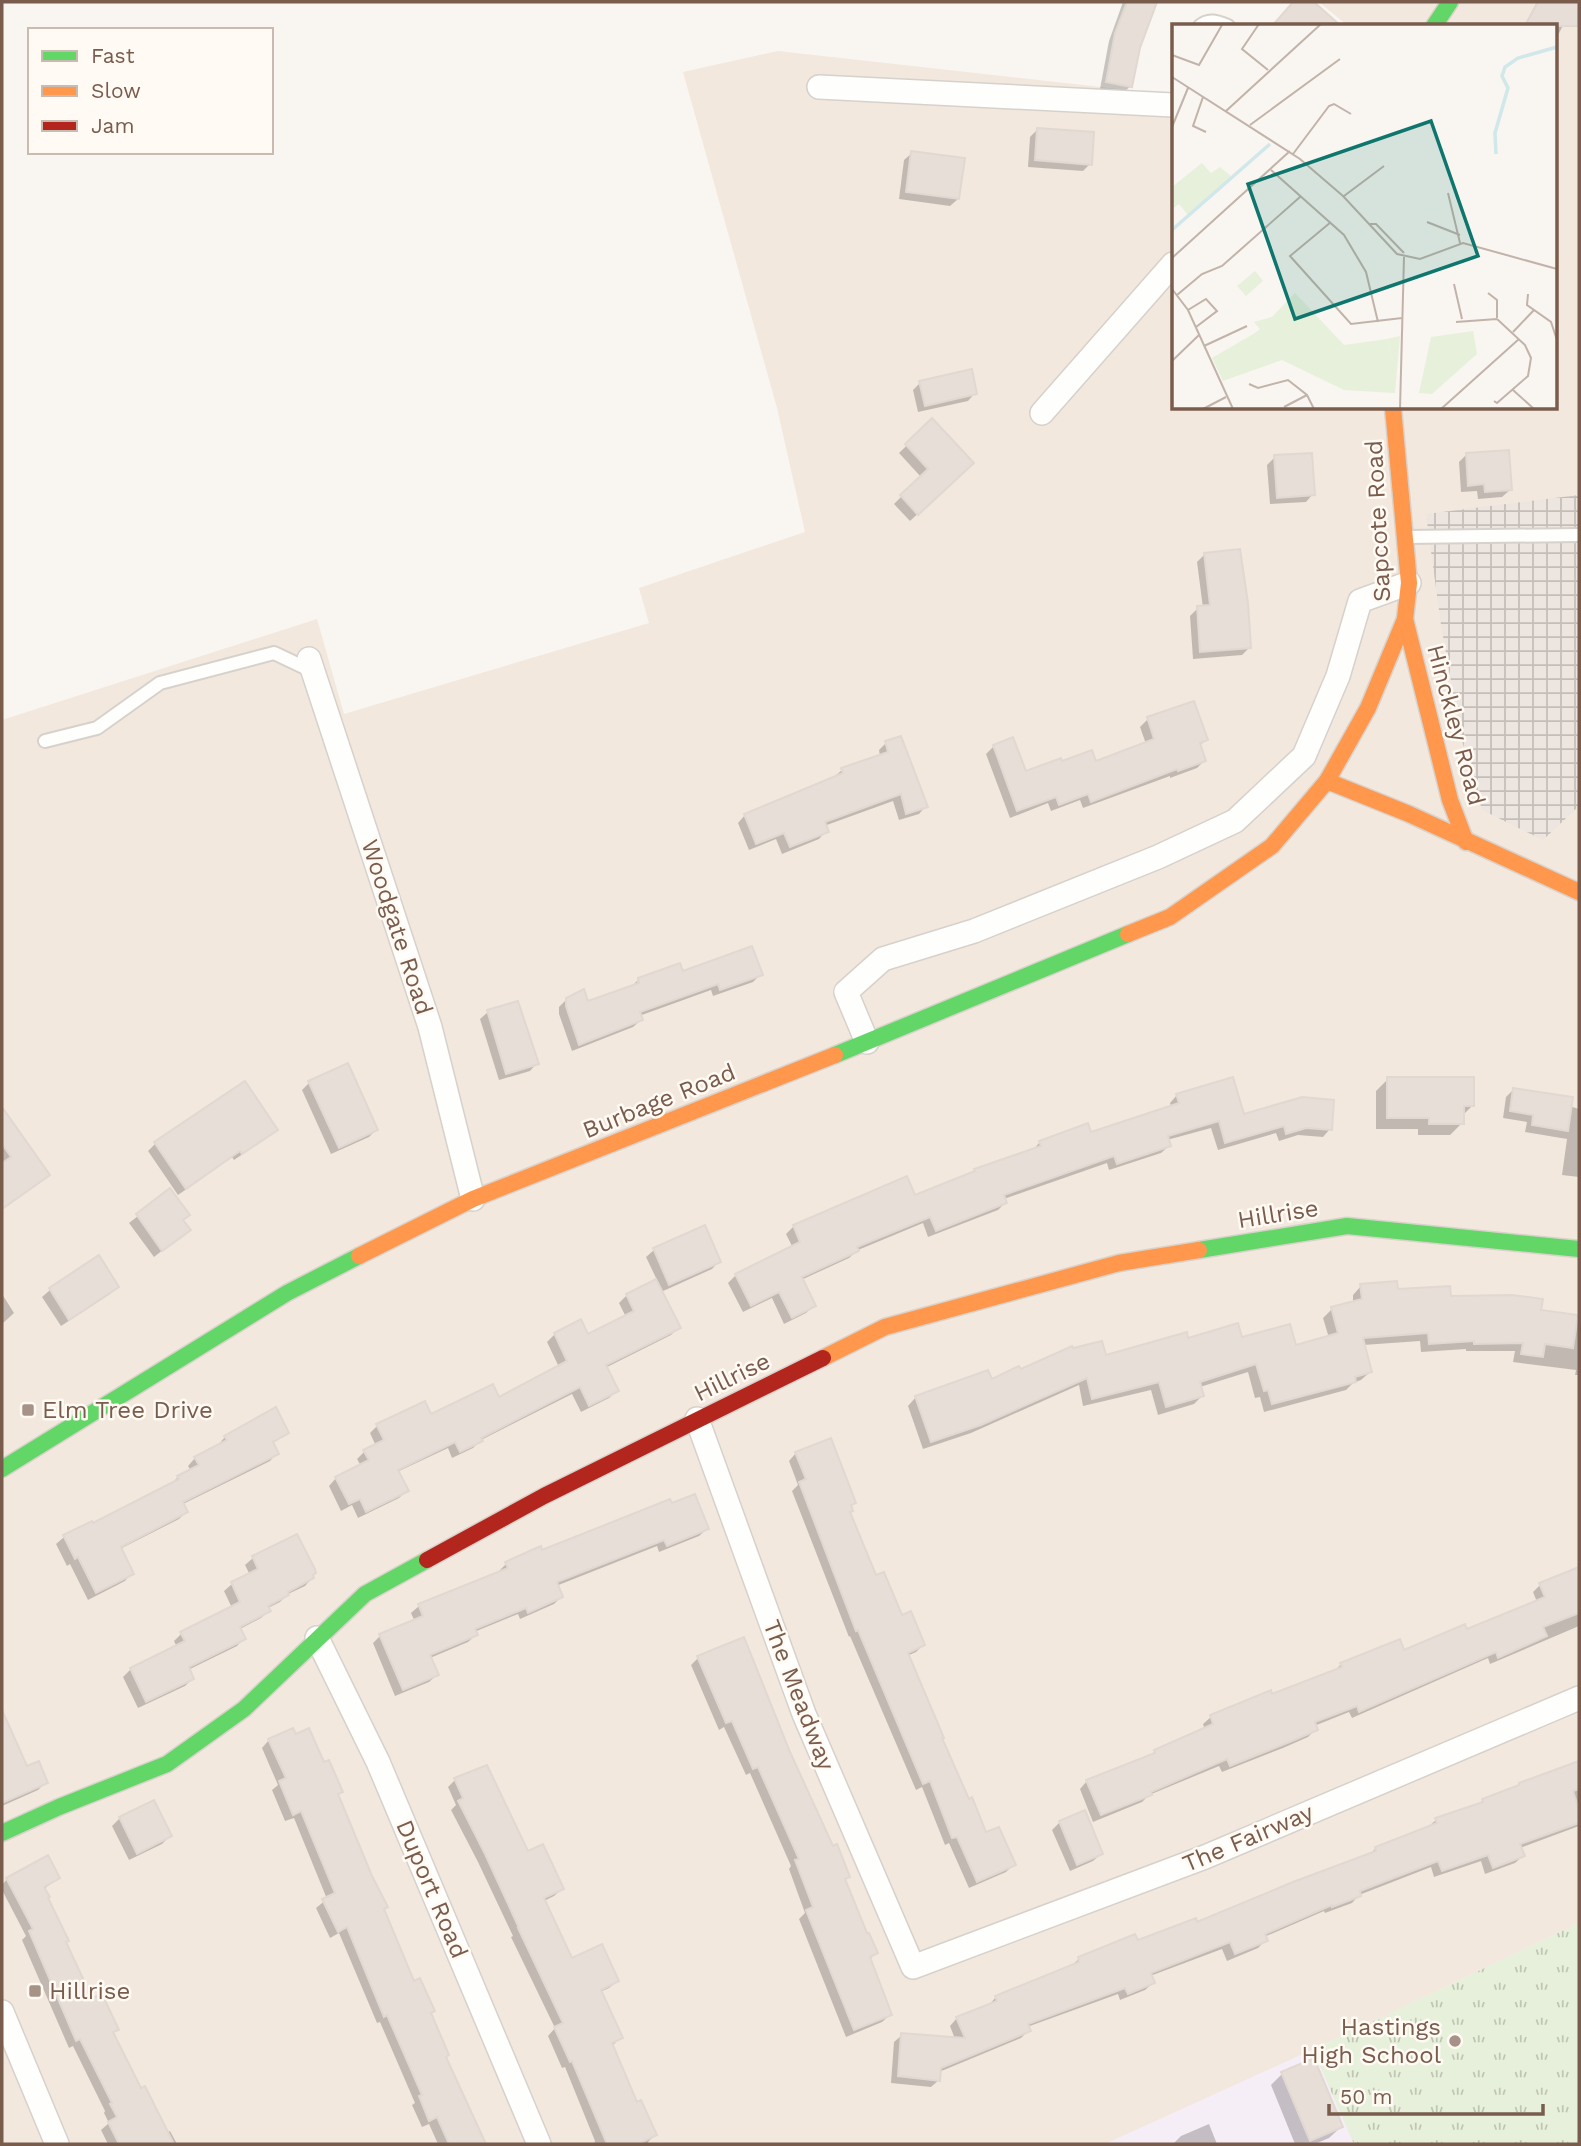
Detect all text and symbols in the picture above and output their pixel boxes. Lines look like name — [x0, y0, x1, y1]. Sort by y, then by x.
inset map — [1172, 24, 1556, 410]
legend — [28, 28, 273, 154]
text: Fast — [91, 43, 135, 68]
text: Slow — [91, 78, 141, 103]
text: Jam — [91, 113, 134, 138]
street label: Sapcote Road — [1360, 439, 1396, 603]
street label: Hinckley Road — [1421, 642, 1491, 808]
street label: Woodgate Road — [355, 836, 439, 1018]
street label: Burbage Road — [579, 1058, 739, 1144]
street label: Hillrise — [1236, 1194, 1320, 1234]
street label: Hillrise — [689, 1347, 775, 1407]
place label: Elm Tree Drive — [42, 1396, 213, 1424]
marker: Elm Tree Drive — [20, 1402, 36, 1418]
street label: The Meadway — [757, 1616, 841, 1775]
street label: The Fairway — [1178, 1798, 1318, 1878]
street label: Duport Road — [390, 1816, 474, 1962]
place label: Hillrise — [49, 1977, 130, 2005]
marker: Hillrise — [27, 1983, 43, 1999]
place label: Hastings High School — [1301, 2013, 1442, 2069]
marker: Hastings High School — [1447, 2033, 1463, 2049]
scale bar — [1329, 2072, 1542, 2116]
text: 50 m — [1340, 2084, 1392, 2109]

